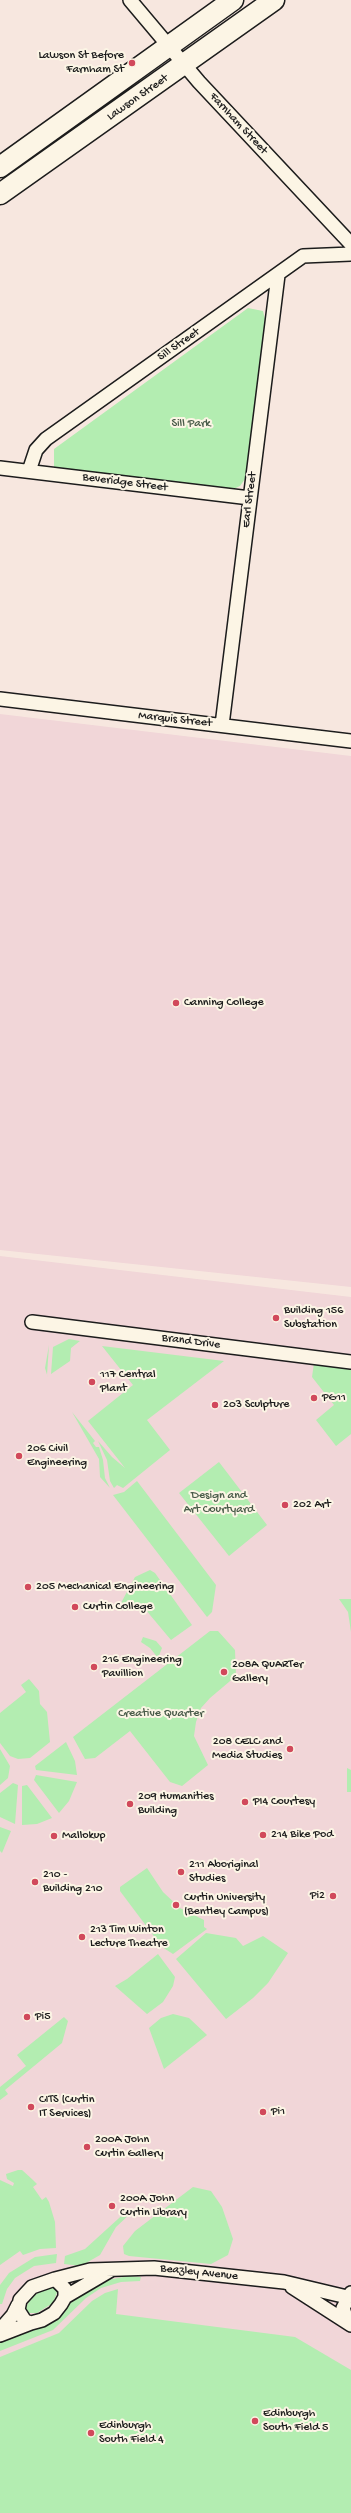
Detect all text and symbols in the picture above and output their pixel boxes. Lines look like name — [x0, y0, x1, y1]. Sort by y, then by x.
place label: Lawson St Before Farnham St — [38, 49, 124, 77]
marker: Lawson St Before Farnham St — [127, 58, 137, 68]
street label: Lawson Street — [105, 72, 171, 124]
street label: Farnham Street — [206, 90, 270, 158]
street label: Sill Street — [155, 325, 203, 365]
park label: Sill Park — [171, 417, 211, 431]
street label: Beveridge Street — [82, 471, 168, 495]
street label: Earl Street — [239, 471, 261, 529]
street label: Marquis Street — [137, 709, 213, 731]
place label: Canning College — [184, 996, 264, 1010]
marker: Canning College — [171, 998, 181, 1008]
place label: Building 156 Substation — [284, 1304, 343, 1332]
marker: Building 156 Substation — [271, 1313, 281, 1323]
street label: Brand Drive — [161, 1331, 221, 1353]
place label: 117 Central Plant — [100, 1368, 156, 1396]
marker: 117 Central Plant — [87, 1377, 97, 1387]
place label: PG11 — [322, 1391, 346, 1405]
marker: PG11 — [309, 1393, 319, 1403]
place label: 203 Sculpture — [223, 1398, 290, 1412]
marker: 203 Sculpture — [210, 1400, 220, 1410]
place label: 206 Civil Engineering — [27, 1442, 87, 1470]
marker: 206 Civil Engineering — [14, 1451, 24, 1461]
park label: Design and Art Courtyard — [184, 1489, 254, 1517]
place label: 202 Art — [293, 1498, 331, 1512]
marker: 202 Art — [280, 1500, 290, 1510]
place label: 205 Mechanical Engineering — [36, 1580, 174, 1594]
marker: 205 Mechanical Engineering — [23, 1582, 33, 1592]
place label: Curtin College — [83, 1600, 153, 1614]
marker: Curtin College — [70, 1602, 80, 1612]
place label: 216 Engineering Pavillion — [102, 1653, 182, 1681]
place label: 208A QuARTer Gallery — [232, 1658, 303, 1686]
marker: 216 Engineering Pavillion — [89, 1662, 99, 1672]
marker: 208A QuARTer Gallery — [219, 1667, 229, 1677]
park label: Creative Quarter — [118, 1707, 204, 1721]
place label: 208 CELC and Media Studies — [212, 1735, 282, 1763]
marker: 208 CELC and Media Studies — [285, 1744, 295, 1754]
place label: 209 Humanities Building — [138, 1790, 214, 1818]
place label: PI4 Courtesy — [253, 1795, 315, 1809]
marker: PI4 Courtesy — [240, 1797, 250, 1807]
marker: 209 Humanities Building — [125, 1799, 135, 1809]
place label: 214 Bike Pod — [271, 1828, 333, 1842]
place label: Mallokup — [62, 1829, 105, 1843]
marker: 214 Bike Pod — [258, 1830, 268, 1840]
marker: Mallokup — [49, 1831, 59, 1841]
place label: 211 Aboriginal Studies — [189, 1858, 258, 1886]
marker: 211 Aboriginal Studies — [176, 1867, 186, 1877]
place label: 210 - Building 210 — [43, 1868, 103, 1896]
marker: 210 - Building 210 — [30, 1877, 40, 1887]
place label: Pi2 — [310, 1889, 325, 1903]
place label: Curtin University (Bentley Campus) — [184, 1891, 269, 1919]
marker: Pi2 — [328, 1891, 338, 1901]
marker: Curtin University (Bentley Campus) — [171, 1900, 181, 1910]
place label: 213 Tim Winton Lecture Theatre — [90, 1923, 168, 1951]
marker: 213 Tim Winton Lecture Theatre — [77, 1932, 87, 1942]
place label: Pi5 — [35, 2010, 51, 2024]
marker: Pi5 — [22, 2012, 32, 2022]
place label: CITS (Curtin IT Services) — [39, 2093, 94, 2121]
marker: CITS (Curtin IT Services) — [26, 2102, 36, 2112]
place label: Pi1 — [271, 2105, 285, 2119]
marker: Pi1 — [258, 2107, 268, 2117]
place label: 200A John Curtin Gallery — [95, 2133, 163, 2161]
marker: 200A John Curtin Gallery — [82, 2142, 92, 2152]
place label: 200A John Curtin Library — [120, 2192, 187, 2220]
marker: 200A John Curtin Library — [107, 2201, 117, 2211]
street label: Beazley Avenue — [159, 2262, 239, 2284]
place label: Edinburgh South Field 5 — [263, 2407, 328, 2435]
marker: Edinburgh South Field 5 — [250, 2416, 260, 2426]
place label: Edinburgh South Field 4 — [99, 2419, 164, 2447]
marker: Edinburgh South Field 4 — [86, 2428, 96, 2438]

